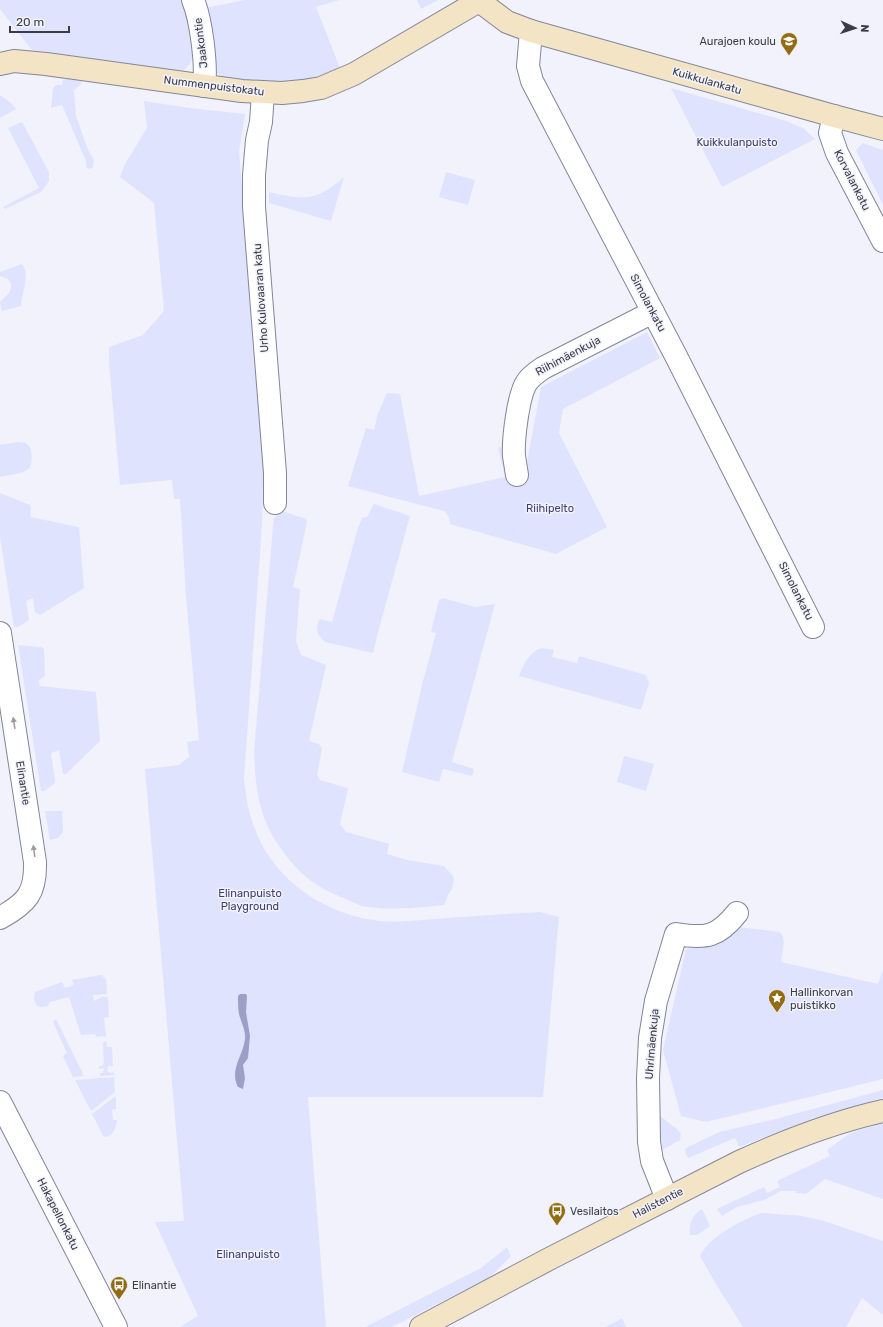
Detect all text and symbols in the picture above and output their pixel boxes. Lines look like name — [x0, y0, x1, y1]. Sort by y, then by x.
scale bar — [10, 8, 69, 34]
north arrow — [835, 8, 875, 48]
text: 20 m — [16, 15, 44, 29]
street label: Jaakontie — [191, 17, 211, 69]
text: N — [858, 24, 871, 33]
school or university icon: Aurajoen koulu — [779, 31, 799, 56]
place label: Aurajoen koulu — [700, 35, 776, 48]
street label: Kuikkulankatu — [671, 65, 743, 97]
street label: Nummenpuistokatu — [163, 73, 265, 99]
park label: Kuikkulanpuisto — [696, 136, 778, 149]
street label: Korvalankatu — [831, 147, 873, 213]
street label: Urho Kulovaaran katu — [251, 243, 271, 353]
street label: Simolankatu — [627, 272, 669, 334]
street label: Riihimäenkuja — [533, 333, 603, 379]
park label: Riihipelto — [526, 502, 574, 515]
street label: Simolankatu — [776, 560, 816, 622]
one-way arrow — [11, 717, 17, 729]
street label: Elinantie — [13, 760, 33, 806]
one-way arrow — [30, 845, 36, 858]
park label: Elinanpuisto Playground — [218, 887, 282, 913]
place label: Hallinkorvan puistikko — [790, 986, 853, 1012]
place icon: Hallinkorvan puistikko — [767, 988, 787, 1013]
street label: Uhrimäenkuja — [642, 1008, 662, 1080]
street label: Hakapellonkatu — [34, 1176, 82, 1252]
street label: Halistentie — [631, 1185, 685, 1221]
bus stop icon: Vesilaitos — [547, 1201, 567, 1226]
place label: Vesilaitos — [570, 1205, 619, 1218]
park label: Elinanpuisto — [216, 1248, 280, 1261]
bus stop icon: Elinantie — [109, 1275, 129, 1300]
place label: Elinantie — [132, 1279, 176, 1292]

